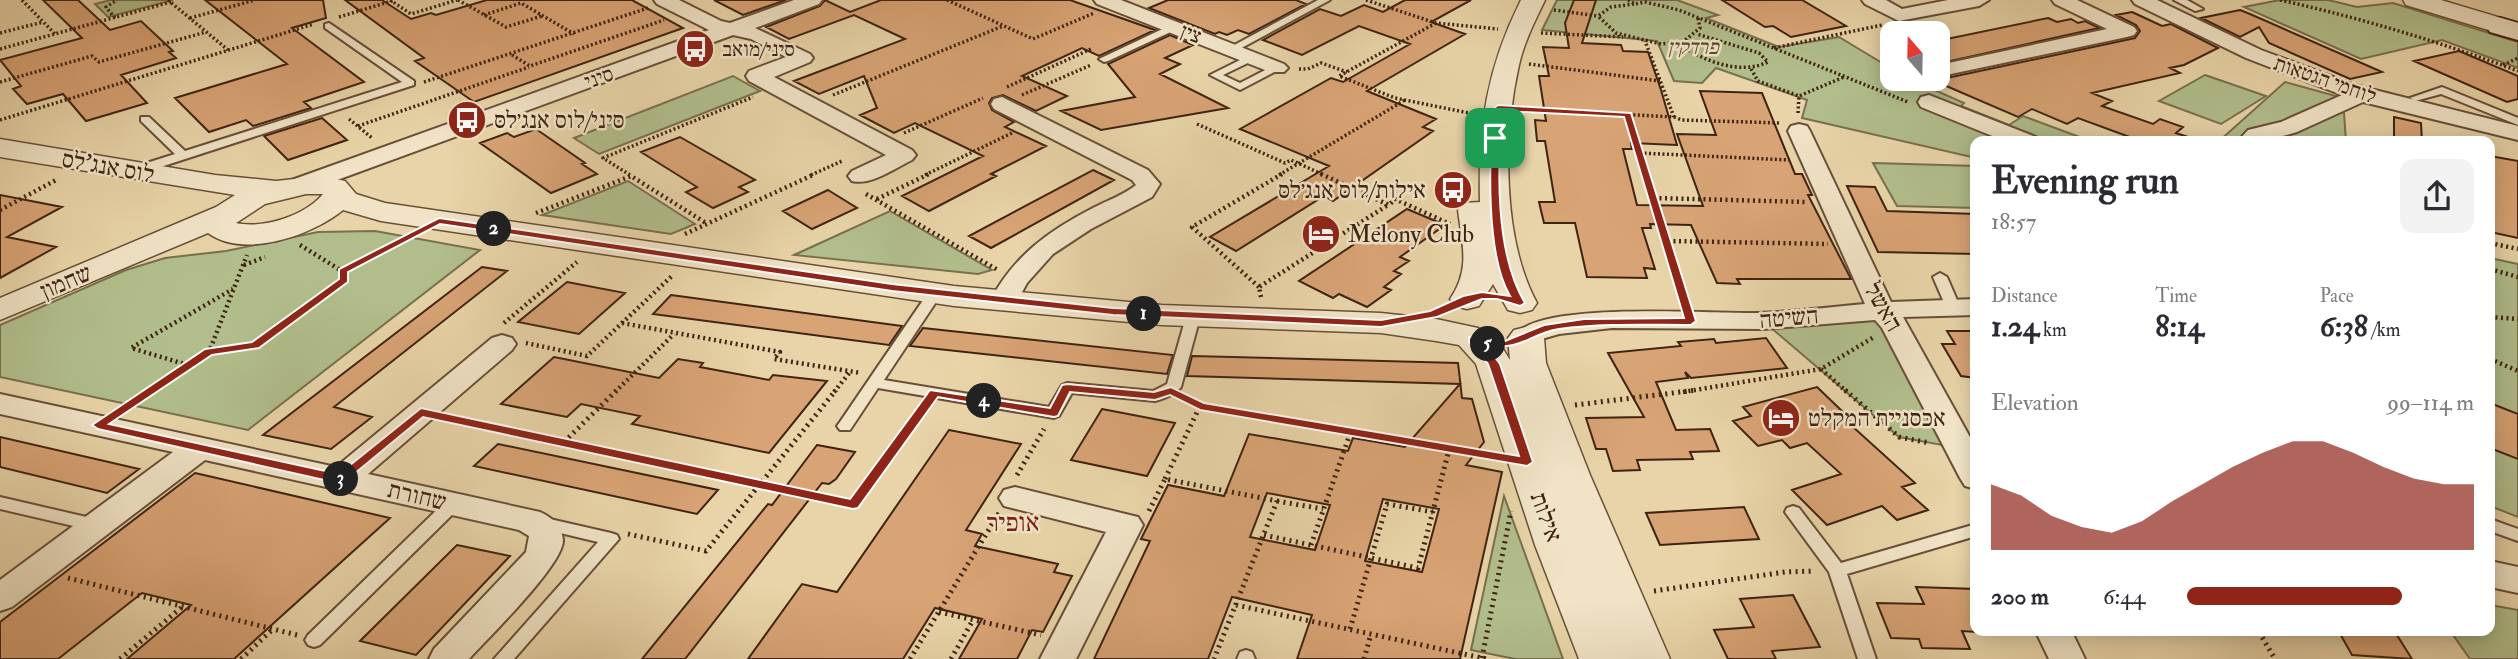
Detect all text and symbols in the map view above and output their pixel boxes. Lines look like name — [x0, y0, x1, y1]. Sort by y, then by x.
street label: צין — [1176, 18, 1206, 50]
north arrow — [1880, 21, 1950, 91]
map controls — [1880, 21, 1950, 91]
bus stop icon: סיני/מואב — [674, 28, 716, 70]
park label: פרדקין — [1667, 34, 1720, 61]
place label: סיני/מואב — [722, 36, 795, 63]
street label: לוחמי הגטאות — [2270, 50, 2380, 110]
street label: סיני — [581, 60, 617, 96]
bus stop icon: סיני/לוס אנג׳לס — [446, 99, 488, 141]
place label: סיני/לוס אנג׳לס — [494, 105, 625, 136]
pin — [1465, 108, 1525, 168]
icon: arrive — [1476, 119, 1514, 157]
street label: לוס אנג'לס — [59, 144, 157, 190]
text: Evening run — [1991, 157, 2179, 205]
button: share — [2400, 159, 2474, 233]
bus stop icon: אילות/לוס אנג׳לס — [1432, 169, 1474, 211]
place label: אילות/לוס אנג׳לס — [1278, 175, 1426, 206]
text: 18:57 — [1991, 207, 2036, 236]
pin: 2 — [476, 212, 512, 246]
hotel icon: Melony Club — [1300, 213, 1342, 255]
text: 2 — [489, 216, 498, 240]
place label: Melony Club — [1348, 219, 1474, 250]
street label: שחמון — [36, 257, 96, 307]
street label: האשל — [1857, 277, 1909, 337]
text: Distance — [1991, 284, 2057, 308]
text: Time — [2155, 284, 2197, 308]
text: Pace — [2320, 284, 2354, 308]
pin: 1 — [1126, 296, 1162, 332]
street label: השיטה — [1758, 300, 1820, 336]
text: 1 — [1140, 301, 1147, 325]
text: 1.24 — [1991, 308, 2039, 345]
text: 8:14 — [2155, 308, 2204, 345]
text: 6:38 — [2320, 308, 2368, 345]
text: km — [2039, 318, 2067, 342]
text: /km — [2368, 318, 2401, 342]
pin: 5 — [1470, 326, 1506, 362]
text: 5 — [1483, 331, 1492, 355]
pin: 4 — [967, 384, 1002, 418]
text: 4 — [978, 388, 989, 412]
text: Elevation — [1991, 388, 2079, 417]
text: 99–114 m — [2387, 388, 2474, 417]
hotel icon: אכסניית המקלט — [1760, 397, 1802, 439]
place label: אכסניית המקלט — [1808, 403, 1946, 434]
pin: 3 — [324, 462, 358, 496]
text: 3 — [337, 466, 344, 490]
street label: שחורת — [385, 474, 449, 518]
street label: אילות — [1523, 488, 1569, 546]
district label: אופיר — [986, 507, 1040, 539]
text: 200 m — [1991, 582, 2049, 611]
text: 6:44 — [2103, 582, 2145, 611]

